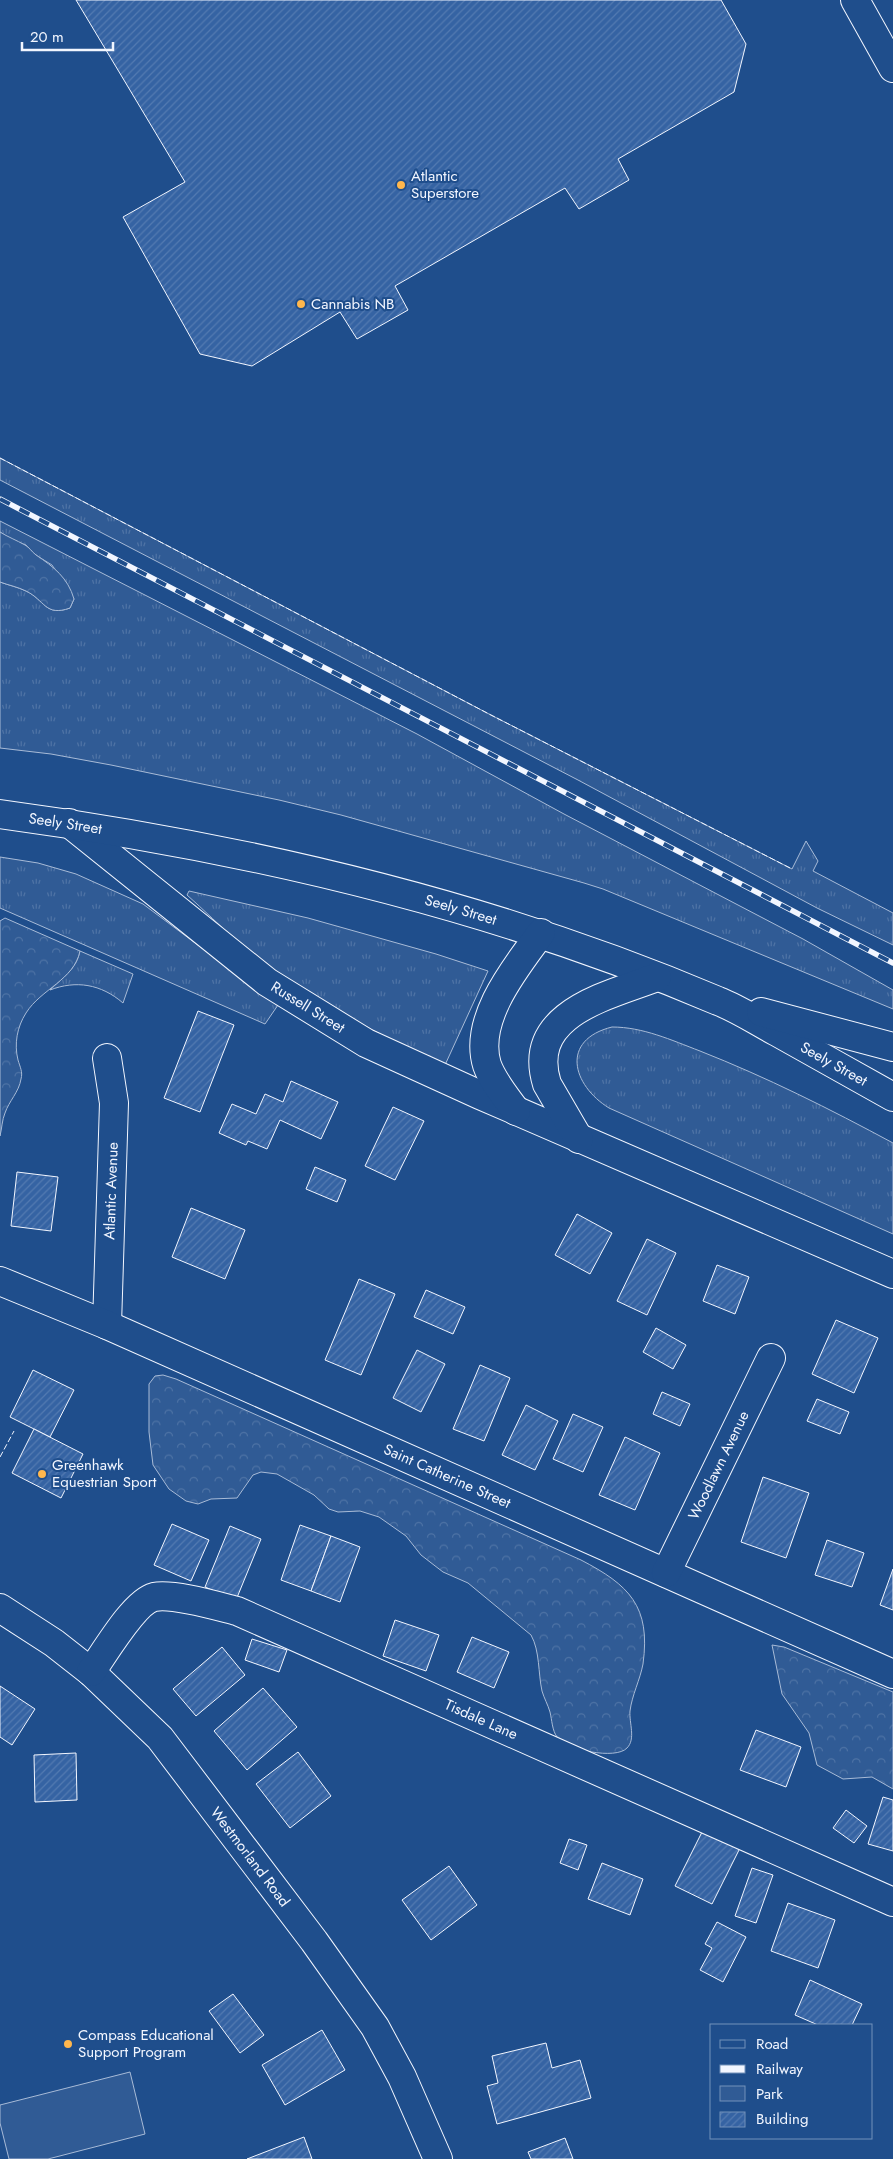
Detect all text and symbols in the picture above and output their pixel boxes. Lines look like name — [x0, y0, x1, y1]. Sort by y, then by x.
scale bar — [22, 20, 114, 52]
text: 20 m — [30, 26, 64, 48]
place label: Atlantic Superstore — [411, 165, 479, 204]
marker: Atlantic Superstore — [395, 179, 407, 191]
place label: Cannabis NB — [311, 293, 394, 315]
marker: Cannabis NB — [295, 298, 307, 310]
street label: Seely Street — [27, 807, 104, 840]
street label: Seely Street — [422, 889, 500, 931]
street label: Russell Street — [267, 976, 350, 1039]
street label: Seely Street — [796, 1036, 872, 1092]
street label: Atlantic Avenue — [98, 1141, 124, 1240]
street label: Woodlawn Avenue — [683, 1407, 755, 1523]
street label: Saint Catherine Street — [380, 1438, 515, 1514]
place label: Greenhawk Equestrian Sport — [52, 1454, 157, 1493]
marker: Greenhawk Equestrian Sport — [36, 1468, 48, 1480]
street label: Tisdale Lane — [441, 1693, 522, 1745]
street label: Westmorland Road — [205, 1802, 295, 1911]
place label: Compass Educational Support Program — [78, 2024, 214, 2063]
legend — [710, 2024, 873, 2139]
text: Road — [756, 2033, 788, 2055]
marker: Compass Educational Support Program — [62, 2038, 74, 2050]
text: Railway — [756, 2058, 803, 2080]
text: Park — [756, 2083, 783, 2105]
text: Building — [756, 2108, 808, 2130]

